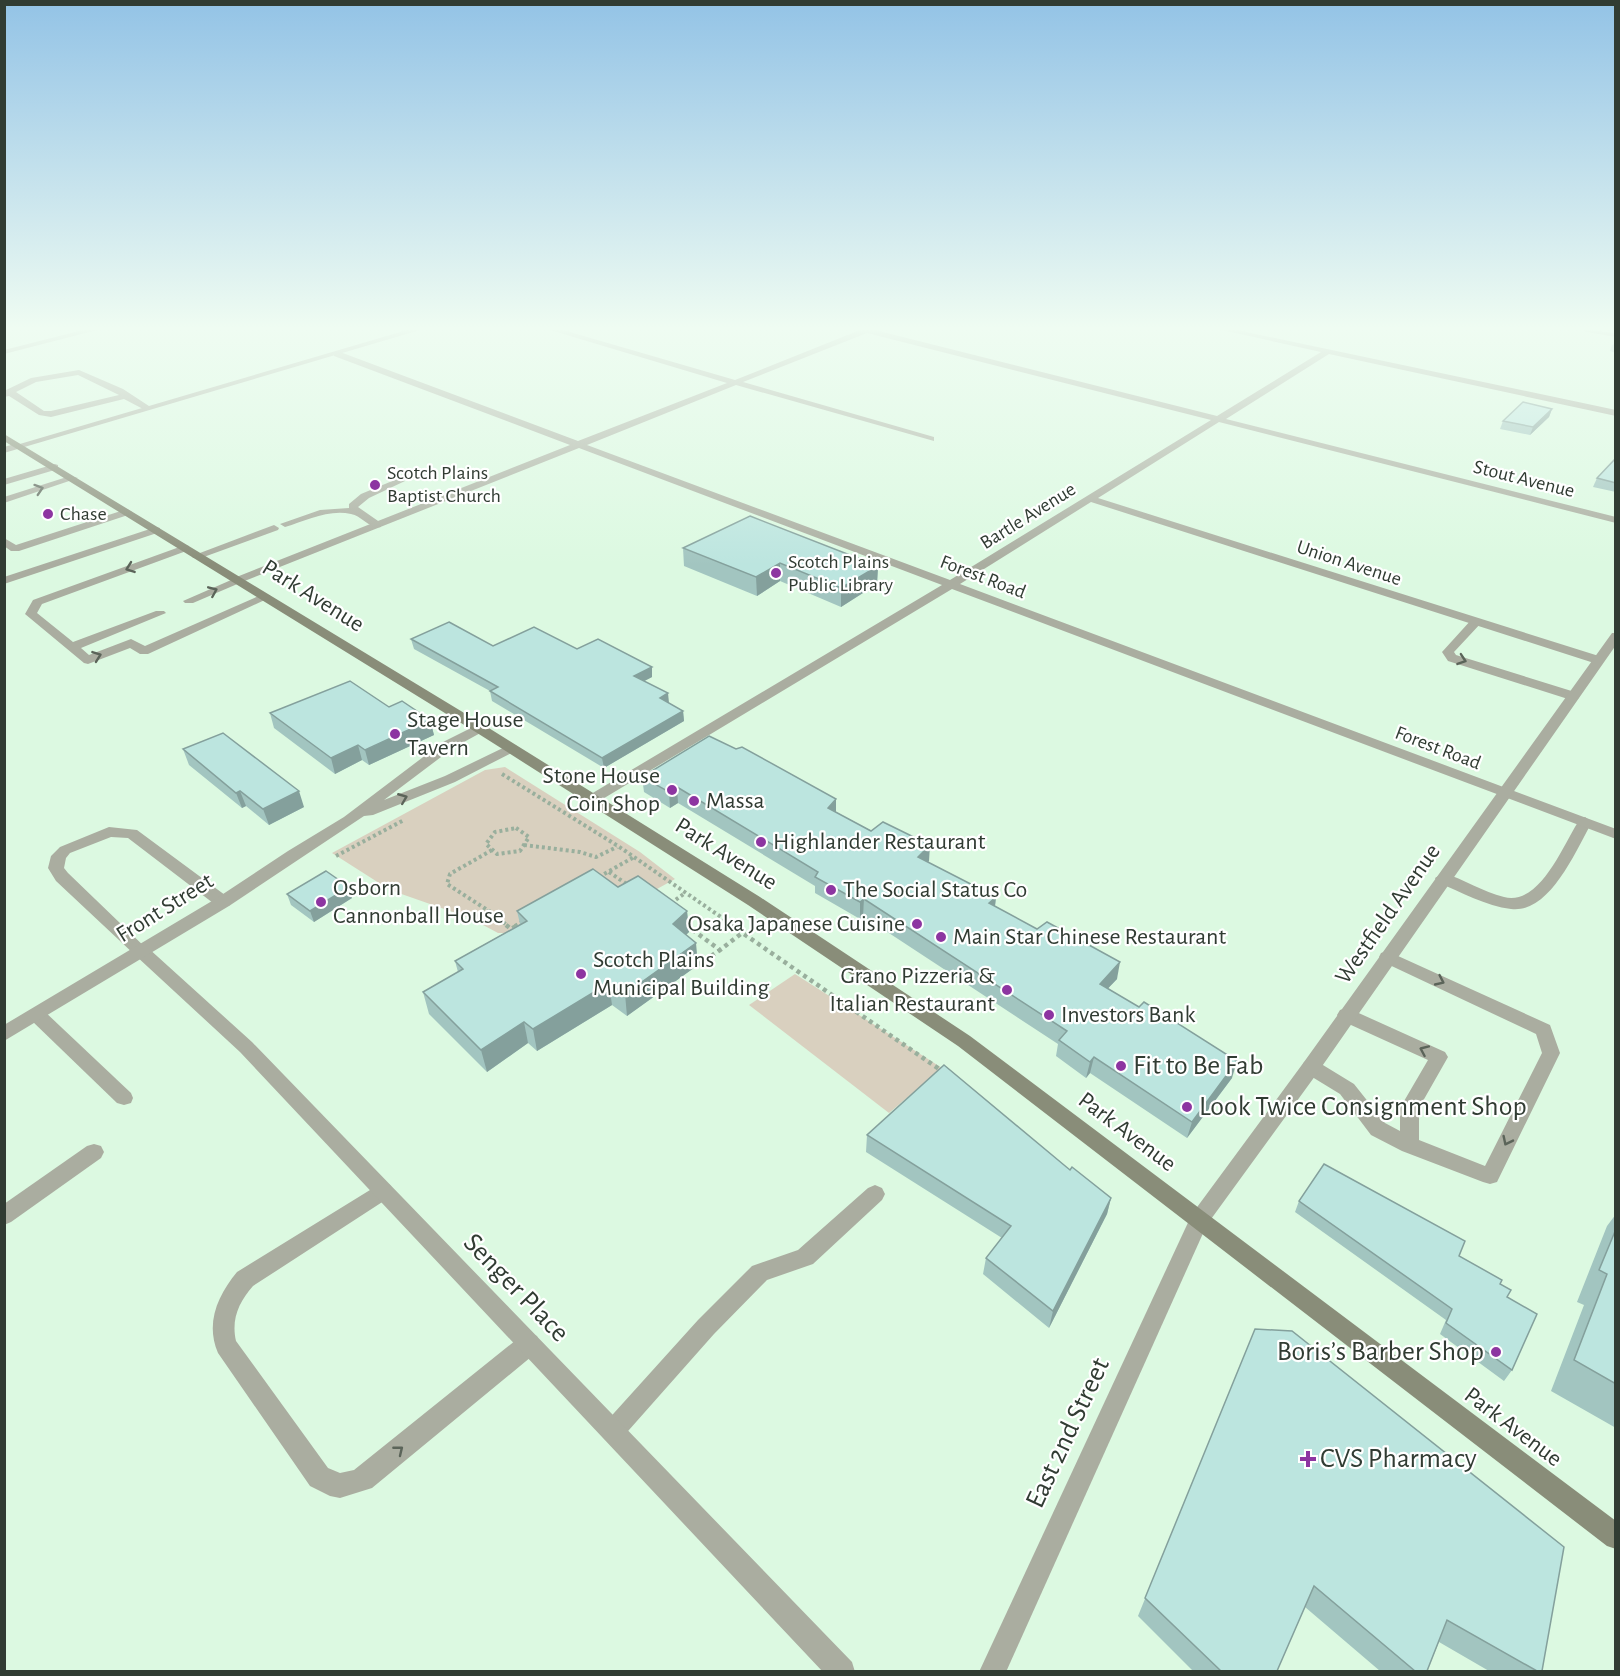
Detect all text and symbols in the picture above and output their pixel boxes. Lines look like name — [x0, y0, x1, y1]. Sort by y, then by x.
street label: Stout Avenue — [1471, 457, 1577, 501]
place label: Scotch Plains Baptist Church — [387, 463, 501, 506]
marker: Scotch Plains Baptist Church — [368, 478, 382, 492]
street label: Bartle Avenue — [977, 479, 1079, 553]
one-way arrow — [33, 484, 44, 496]
place label: Chase — [60, 504, 107, 524]
marker: Chase — [41, 507, 55, 521]
street label: Union Avenue — [1294, 537, 1404, 589]
place label: Scotch Plains Public Library — [788, 552, 894, 595]
street label: Forest Road — [937, 552, 1029, 602]
street label: Park Avenue — [258, 555, 368, 637]
one-way arrow — [125, 560, 135, 573]
marker: Scotch Plains Public Library — [769, 566, 783, 580]
one-way arrow — [207, 586, 218, 598]
one-way arrow — [91, 651, 102, 663]
one-way arrow — [1456, 653, 1467, 666]
place label: Stage House Tavern — [407, 708, 524, 760]
street label: Forest Road — [1392, 723, 1484, 773]
marker: Stage House Tavern — [388, 727, 402, 741]
place label: Stone House Coin Shop — [542, 764, 660, 816]
marker: Stone House Coin Shop — [665, 783, 679, 797]
place label: Massa — [706, 789, 765, 813]
one-way arrow — [396, 793, 407, 805]
marker: Massa — [687, 794, 701, 808]
street label: Park Avenue — [671, 813, 781, 895]
place label: Highlander Restaurant — [773, 830, 986, 854]
marker: Highlander Restaurant — [754, 835, 768, 849]
street label: Westfield Avenue — [1331, 840, 1445, 988]
street label: Front Street — [112, 869, 218, 947]
place label: Osborn Cannonball House — [333, 876, 504, 928]
place label: The Social Status Co — [843, 878, 1027, 902]
marker: The Social Status Co — [824, 883, 838, 897]
marker: Osborn Cannonball House — [314, 895, 328, 909]
place label: Osaka Japanese Cuisine — [687, 912, 905, 936]
marker: Osaka Japanese Cuisine — [910, 917, 924, 931]
place label: Main Star Chinese Restaurant — [953, 925, 1226, 949]
marker: Main Star Chinese Restaurant — [934, 930, 948, 944]
place label: Scotch Plains Municipal Building — [593, 948, 769, 1000]
place label: Grano Pizzeria & Italian Restaurant — [830, 964, 995, 1016]
marker: Scotch Plains Municipal Building — [574, 967, 588, 981]
one-way arrow — [1433, 974, 1444, 986]
marker: Grano Pizzeria & Italian Restaurant — [1000, 983, 1014, 997]
place label: Investors Bank — [1061, 1003, 1195, 1027]
marker: Investors Bank — [1042, 1008, 1056, 1022]
one-way arrow — [1420, 1046, 1431, 1058]
place label: Fit to Be Fab — [1133, 1052, 1263, 1080]
marker: Fit to Be Fab — [1114, 1059, 1128, 1073]
street label: Park Avenue — [1074, 1088, 1180, 1176]
place label: Look Twice Consignment Shop — [1199, 1093, 1527, 1121]
marker: Look Twice Consignment Shop — [1180, 1100, 1194, 1114]
one-way arrow — [1503, 1134, 1515, 1145]
street label: Senger Place — [458, 1229, 574, 1347]
place label: Boris’s Barber Shop — [1277, 1338, 1484, 1366]
marker: Boris’s Barber Shop — [1489, 1345, 1503, 1359]
street label: East 2nd Street — [1021, 1354, 1115, 1512]
street label: Park Avenue — [1460, 1383, 1566, 1471]
place label: CVS Pharmacy — [1320, 1445, 1477, 1473]
one-way arrow — [392, 1447, 403, 1458]
marker: CVS Pharmacy — [1301, 1452, 1315, 1466]

